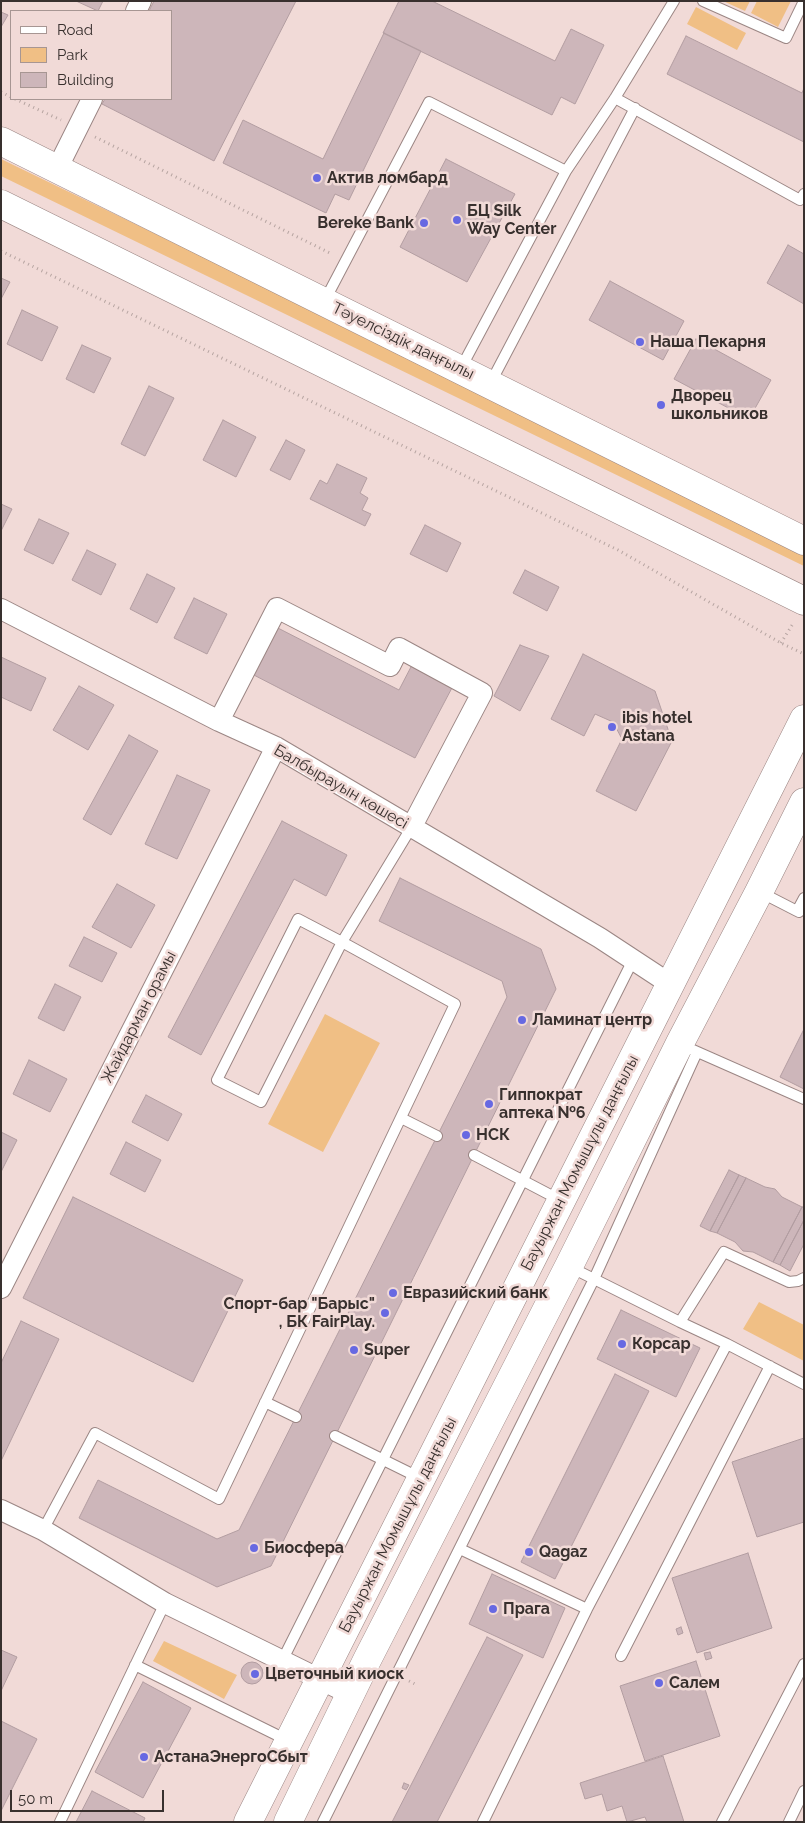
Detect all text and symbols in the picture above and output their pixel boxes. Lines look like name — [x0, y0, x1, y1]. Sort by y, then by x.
legend — [10, 10, 172, 100]
text: Road — [57, 21, 93, 39]
text: Park — [57, 46, 88, 64]
text: Building — [57, 71, 114, 89]
place label: Актив ломбард — [327, 168, 448, 188]
marker: Актив ломбард — [311, 172, 323, 184]
place label: БЦ Silk Way Center — [467, 201, 556, 239]
place label: Bereke Bank — [317, 213, 414, 233]
marker: БЦ Silk Way Center — [451, 214, 463, 226]
marker: Bereke Bank — [418, 217, 430, 229]
street label: Тәуелсіздік даңғылы — [329, 298, 477, 384]
place label: Наша Пекарня — [650, 332, 766, 352]
marker: Наша Пекарня — [634, 336, 646, 348]
place label: Дворец школьников — [671, 386, 768, 424]
marker: Дворец школьников — [655, 399, 667, 411]
place label: ibis hotel Astana — [622, 708, 692, 746]
marker: ibis hotel Astana — [606, 721, 618, 733]
street label: Балбырауын көшесі — [270, 741, 412, 833]
street label: Жайдарман орамы — [97, 948, 181, 1086]
place label: Ламинат центр — [532, 1010, 652, 1030]
marker: Ламинат центр — [516, 1014, 528, 1026]
street label: Бауыржан Момышұлы даңғылы — [517, 1052, 643, 1274]
place label: Гиппократ аптека №6 — [499, 1085, 585, 1123]
marker: Гиппократ аптека №6 — [483, 1098, 495, 1110]
place label: НСК — [476, 1125, 510, 1145]
marker: НСК — [460, 1129, 472, 1141]
place label: Евразийский банк — [403, 1283, 548, 1303]
marker: Евразийский банк — [387, 1287, 399, 1299]
place label: Спорт-бар "Барыс" , БК FairPlay. — [224, 1294, 375, 1332]
marker: Спорт-бар "Барыс" , БК FairPlay. — [379, 1307, 391, 1319]
place label: Корсар — [632, 1334, 691, 1354]
marker: Корсар — [616, 1338, 628, 1350]
place label: Super — [364, 1340, 410, 1360]
marker: Super — [348, 1344, 360, 1356]
street label: Бауыржан Момышұлы даңғылы — [335, 1414, 461, 1636]
place label: Биосфера — [264, 1538, 344, 1558]
marker: Биосфера — [248, 1542, 260, 1554]
place label: Qagaz — [539, 1542, 587, 1562]
marker: Qagaz — [523, 1546, 535, 1558]
place label: Прага — [503, 1599, 550, 1619]
marker: Прага — [487, 1603, 499, 1615]
place label: Цветочный киоск — [265, 1664, 404, 1684]
marker: Цветочный киоск — [249, 1668, 261, 1680]
place label: Салем — [669, 1673, 720, 1693]
marker: Салем — [653, 1677, 665, 1689]
place label: АстанаЭнергоСбыт — [154, 1747, 308, 1767]
marker: АстанаЭнергоСбыт — [138, 1751, 150, 1763]
scale bar — [12, 1780, 166, 1812]
text: 50 m — [18, 1790, 53, 1808]

